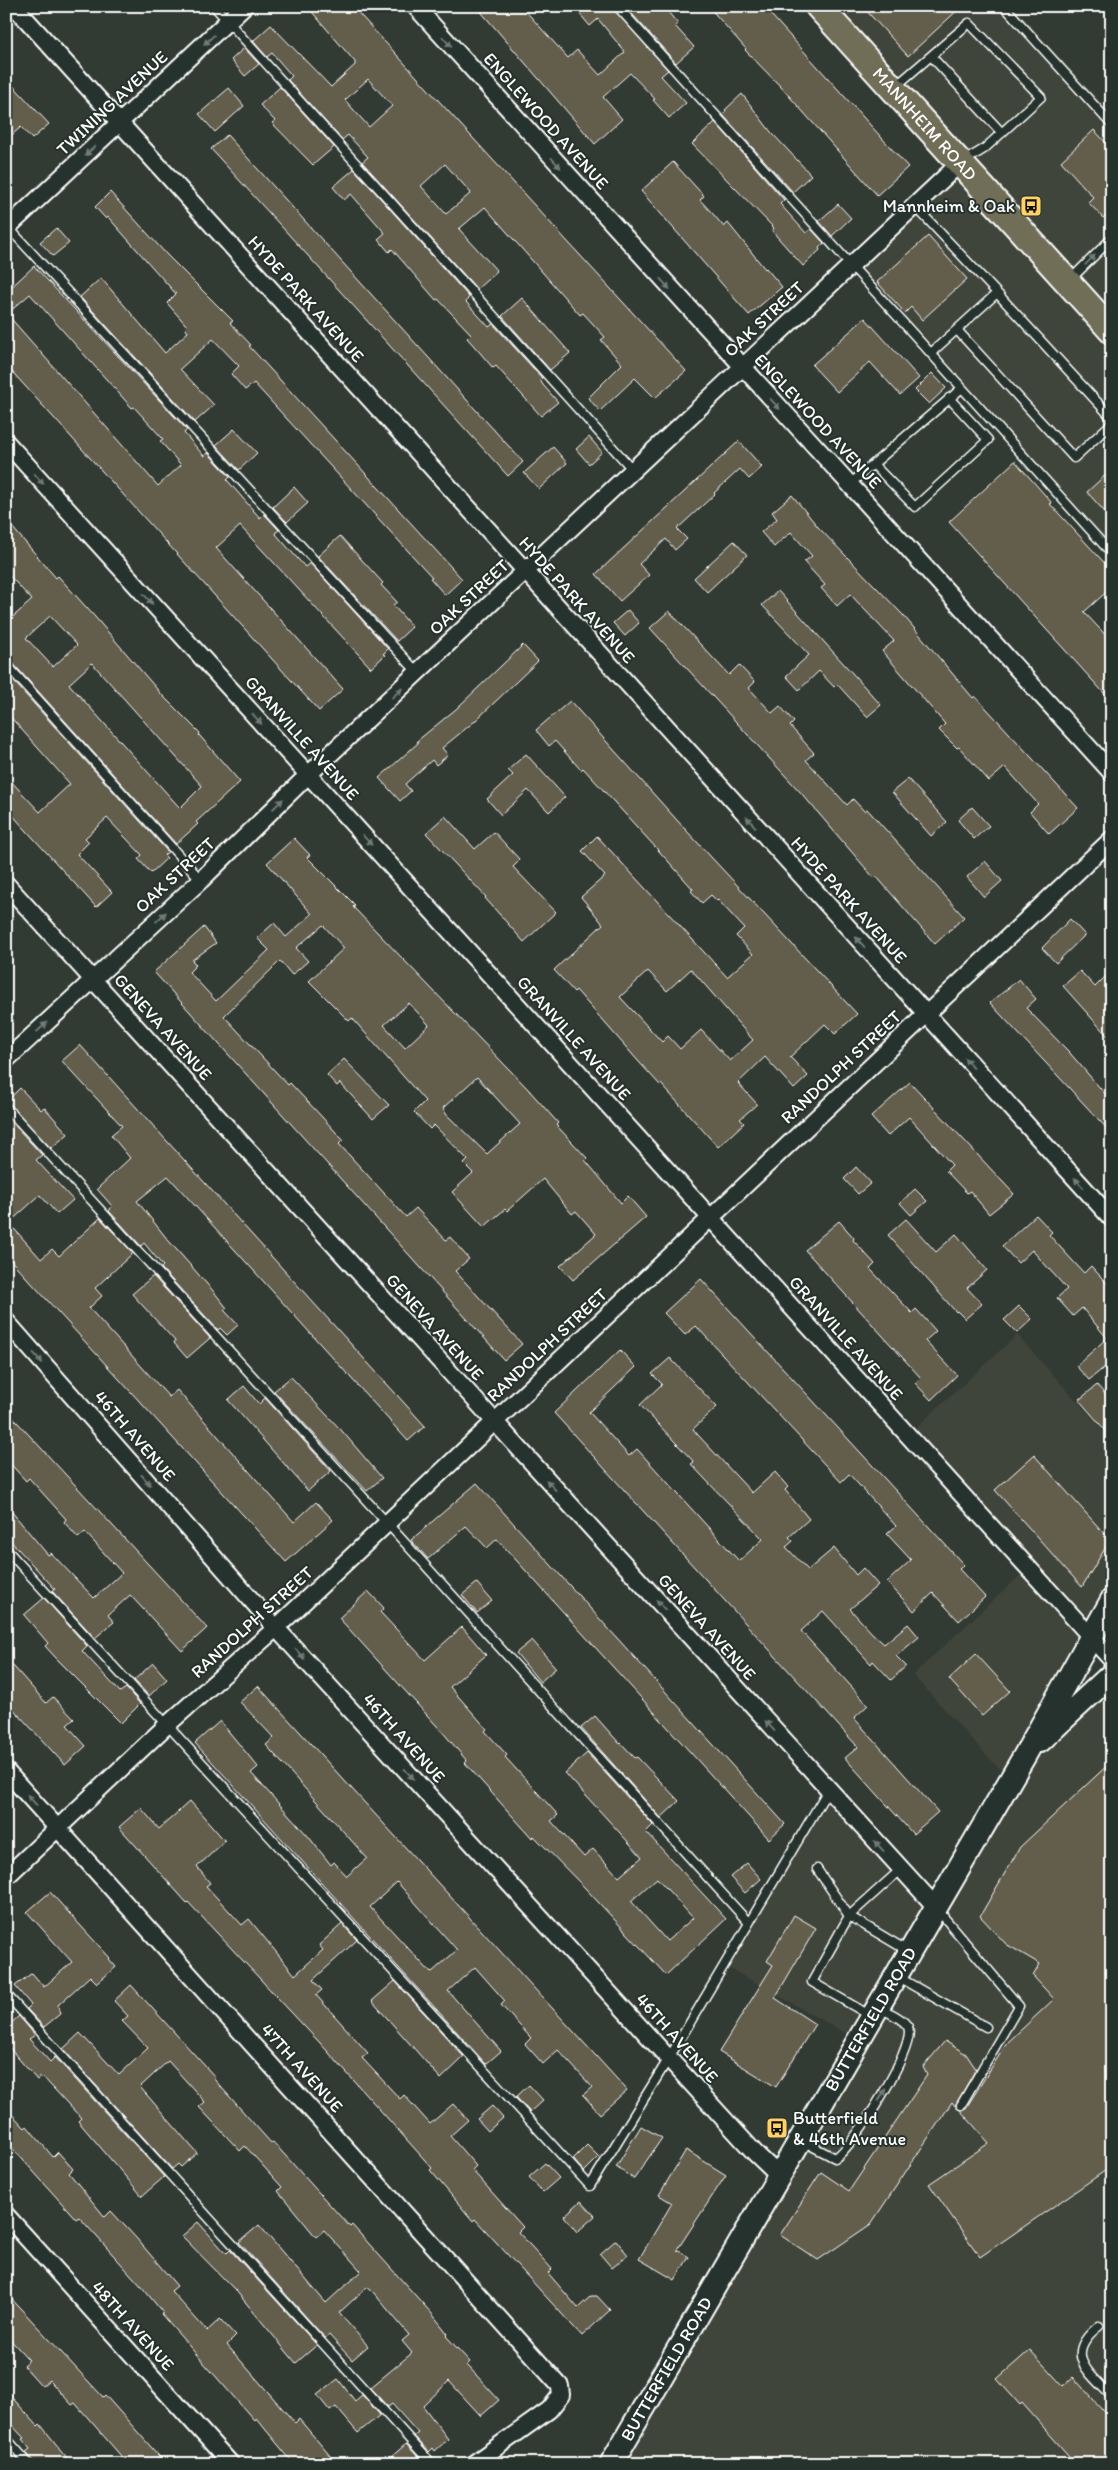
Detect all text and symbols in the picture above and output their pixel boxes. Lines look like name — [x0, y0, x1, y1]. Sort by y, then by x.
one-way arrow — [203, 34, 215, 46]
one-way arrow — [442, 36, 453, 49]
street label: TWINING AVENUE — [52, 46, 172, 160]
street label: ENGLEWOOD AVENUE — [479, 48, 613, 194]
street label: MANNHEIM ROAD — [868, 63, 982, 185]
one-way arrow — [85, 145, 97, 157]
one-way arrow — [550, 157, 562, 169]
bus stop icon: Mannheim & Oak — [1019, 194, 1043, 218]
place label: Mannheim & Oak — [883, 195, 1015, 217]
street label: HYDE PARK AVENUE — [243, 231, 369, 367]
one-way arrow — [1084, 255, 1096, 267]
street label: OAK STREET — [719, 276, 809, 362]
one-way arrow — [659, 277, 671, 289]
street label: ENGLEWOOD AVENUE — [750, 349, 886, 493]
one-way arrow — [769, 397, 781, 409]
one-way arrow — [33, 472, 45, 484]
street label: HYDE PARK AVENUE — [514, 532, 640, 668]
street label: OAK STREET — [424, 554, 514, 640]
one-way arrow — [142, 592, 154, 604]
street label: GRANVILLE AVENUE — [240, 671, 364, 805]
one-way arrow — [390, 687, 402, 699]
one-way arrow — [251, 713, 263, 725]
one-way arrow — [272, 798, 284, 810]
one-way arrow — [746, 815, 757, 828]
street label: OAK STREET — [130, 832, 220, 918]
street label: HYDE PARK AVENUE — [786, 832, 912, 968]
one-way arrow — [361, 833, 373, 845]
one-way arrow — [155, 911, 168, 922]
one-way arrow — [855, 936, 866, 949]
street label: GENEVA AVENUE — [109, 969, 217, 1085]
street label: GRANVILLE AVENUE — [512, 971, 636, 1105]
street label: RANDOLPH STREET — [776, 1006, 906, 1128]
one-way arrow — [35, 1021, 47, 1033]
one-way arrow — [963, 1058, 975, 1070]
one-way arrow — [1073, 1178, 1085, 1190]
street label: GENEVA AVENUE — [381, 1269, 489, 1385]
street label: GRANVILLE AVENUE — [784, 1271, 908, 1405]
street label: RANDOLPH STREET — [482, 1284, 612, 1406]
one-way arrow — [33, 1351, 44, 1364]
street label: 46TH AVENUE — [90, 1386, 180, 1486]
one-way arrow — [140, 1473, 152, 1485]
one-way arrow — [546, 1478, 557, 1491]
street label: RANDOLPH STREET — [186, 1561, 318, 1683]
street label: GENEVA AVENUE — [653, 1569, 761, 1685]
one-way arrow — [655, 1599, 666, 1612]
one-way arrow — [294, 1647, 306, 1659]
street label: 46TH AVENUE — [358, 1689, 450, 1787]
one-way arrow — [764, 1719, 775, 1732]
one-way arrow — [404, 1767, 415, 1780]
one-way arrow — [26, 1794, 38, 1806]
one-way arrow — [873, 1841, 885, 1853]
street label: BUTTERFIELD ROAD — [820, 1943, 921, 2095]
street label: 46TH AVENUE — [631, 1989, 723, 2087]
street label: 47TH AVENUE — [256, 2019, 348, 2117]
one-way arrow — [877, 2088, 886, 2101]
place label: Butterfield & 46th Avenue — [793, 2107, 906, 2150]
bus stop icon: Butterfield & 46th Avenue — [765, 2116, 789, 2140]
street label: 48TH AVENUE — [87, 2276, 179, 2376]
street label: BUTTERFIELD ROAD — [616, 2293, 717, 2445]

